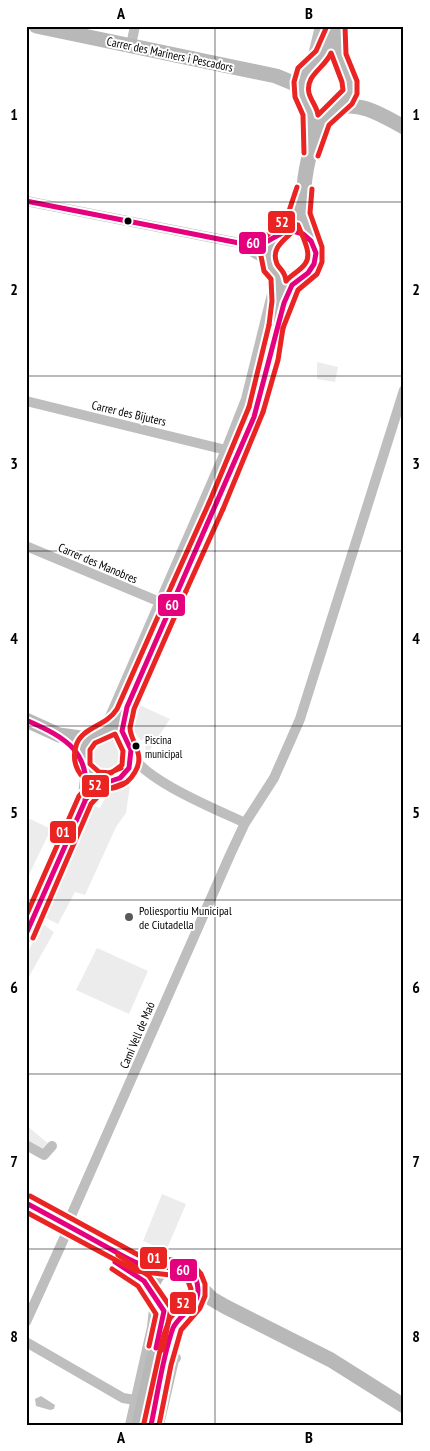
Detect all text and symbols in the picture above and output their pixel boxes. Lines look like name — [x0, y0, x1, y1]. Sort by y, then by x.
text: A — [116, 3, 126, 23]
text: B — [305, 3, 313, 23]
street label: Carrer des Mariners i Pescadors — [105, 33, 235, 75]
text: 1 — [10, 104, 18, 124]
text: 1 — [412, 104, 420, 124]
line badge: 52 — [267, 210, 296, 234]
text: 52 — [275, 213, 289, 231]
unlabelled marker — [123, 216, 133, 226]
line badge: 60 — [238, 231, 267, 255]
text: 60 — [246, 234, 260, 252]
text: 2 — [10, 279, 18, 299]
text: 2 — [412, 279, 420, 299]
street label: Carrer des Bijuters — [90, 397, 168, 429]
text: 3 — [10, 453, 18, 473]
text: 3 — [412, 453, 420, 473]
street label: Carrer des Manobres — [56, 540, 140, 586]
line badge: 60 — [157, 593, 186, 617]
text: 60 — [165, 596, 179, 614]
text: 4 — [10, 628, 18, 648]
text: 4 — [412, 628, 420, 648]
place label: Piscina municipal — [145, 733, 183, 761]
marker: Piscina municipal — [131, 741, 141, 751]
line badge: 52 — [81, 774, 110, 798]
text: 52 — [88, 776, 102, 794]
text: 5 — [10, 802, 18, 822]
text: 5 — [412, 802, 420, 822]
line badge: 01 — [49, 820, 77, 844]
text: 01 — [56, 823, 70, 841]
place label: Poliesportiu Municipal de Ciutadella — [139, 903, 232, 932]
marker: Poliesportiu Municipal de Ciutadella — [123, 911, 135, 923]
text: 6 — [10, 977, 18, 997]
text: 6 — [412, 977, 420, 997]
street label: Camí Vell de Maó — [116, 999, 158, 1071]
text: 7 — [10, 1151, 18, 1171]
text: 7 — [412, 1151, 420, 1171]
line badge: 01 — [139, 1246, 168, 1270]
text: 01 — [147, 1249, 161, 1267]
line badge: 60 — [169, 1258, 198, 1282]
text: 60 — [176, 1261, 190, 1279]
line badge: 52 — [169, 1291, 197, 1315]
text: 52 — [176, 1294, 190, 1312]
text: 8 — [10, 1326, 18, 1346]
text: 8 — [412, 1326, 420, 1346]
text: A — [116, 1427, 126, 1447]
text: B — [305, 1427, 313, 1447]

